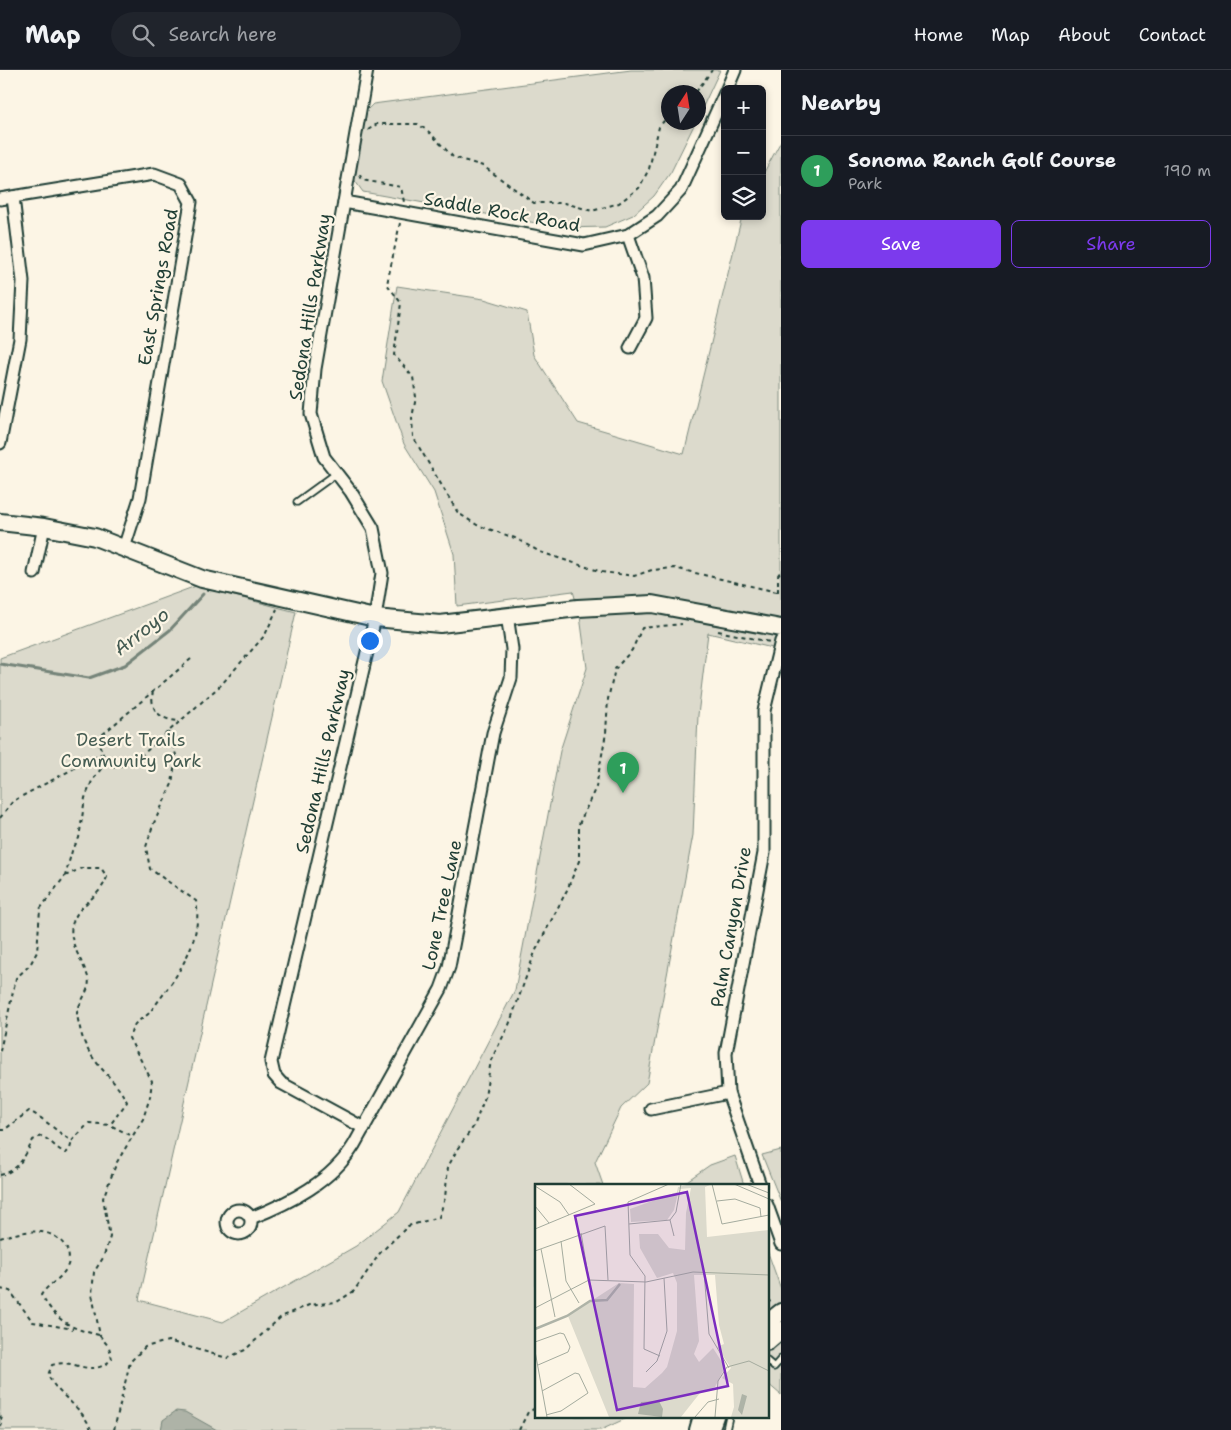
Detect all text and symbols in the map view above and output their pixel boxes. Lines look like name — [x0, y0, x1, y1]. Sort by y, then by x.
search box — [111, 12, 461, 57]
text: Map — [25, 19, 81, 51]
icon: search — [129, 21, 157, 49]
text: Search here — [169, 22, 277, 47]
text: Home — [914, 23, 963, 47]
text: Map — [991, 23, 1030, 47]
text: About — [1058, 23, 1111, 47]
text: Contact — [1139, 23, 1206, 47]
north arrow — [661, 85, 706, 130]
map controls — [721, 85, 766, 220]
button: + — [721, 85, 766, 130]
text: Nearby — [801, 89, 881, 117]
button: − — [721, 130, 766, 175]
text: Sonoma Ranch Golf Course — [848, 148, 1116, 173]
text: 1 — [813, 160, 821, 181]
text: 190 m — [1164, 160, 1211, 181]
text: Park — [848, 173, 882, 194]
button: layers — [721, 175, 766, 220]
street label: Saddle Rock Road — [422, 186, 582, 238]
street label: East Springs Road — [132, 207, 184, 367]
street label: Sedona Hills Parkway — [283, 212, 337, 402]
button: Save — [801, 220, 1001, 268]
button: Share — [1011, 220, 1211, 268]
water label: Arroyo — [108, 602, 174, 661]
your location — [357, 628, 383, 654]
street label: Sedona Hills Parkway — [290, 666, 356, 856]
park label: Desert Trails Community Park — [60, 728, 202, 773]
pin: 1 — [607, 752, 639, 793]
street label: Lone Tree Lane — [416, 837, 468, 973]
street label: Palm Canyon Drive — [705, 845, 757, 1009]
inset map — [535, 1184, 768, 1418]

